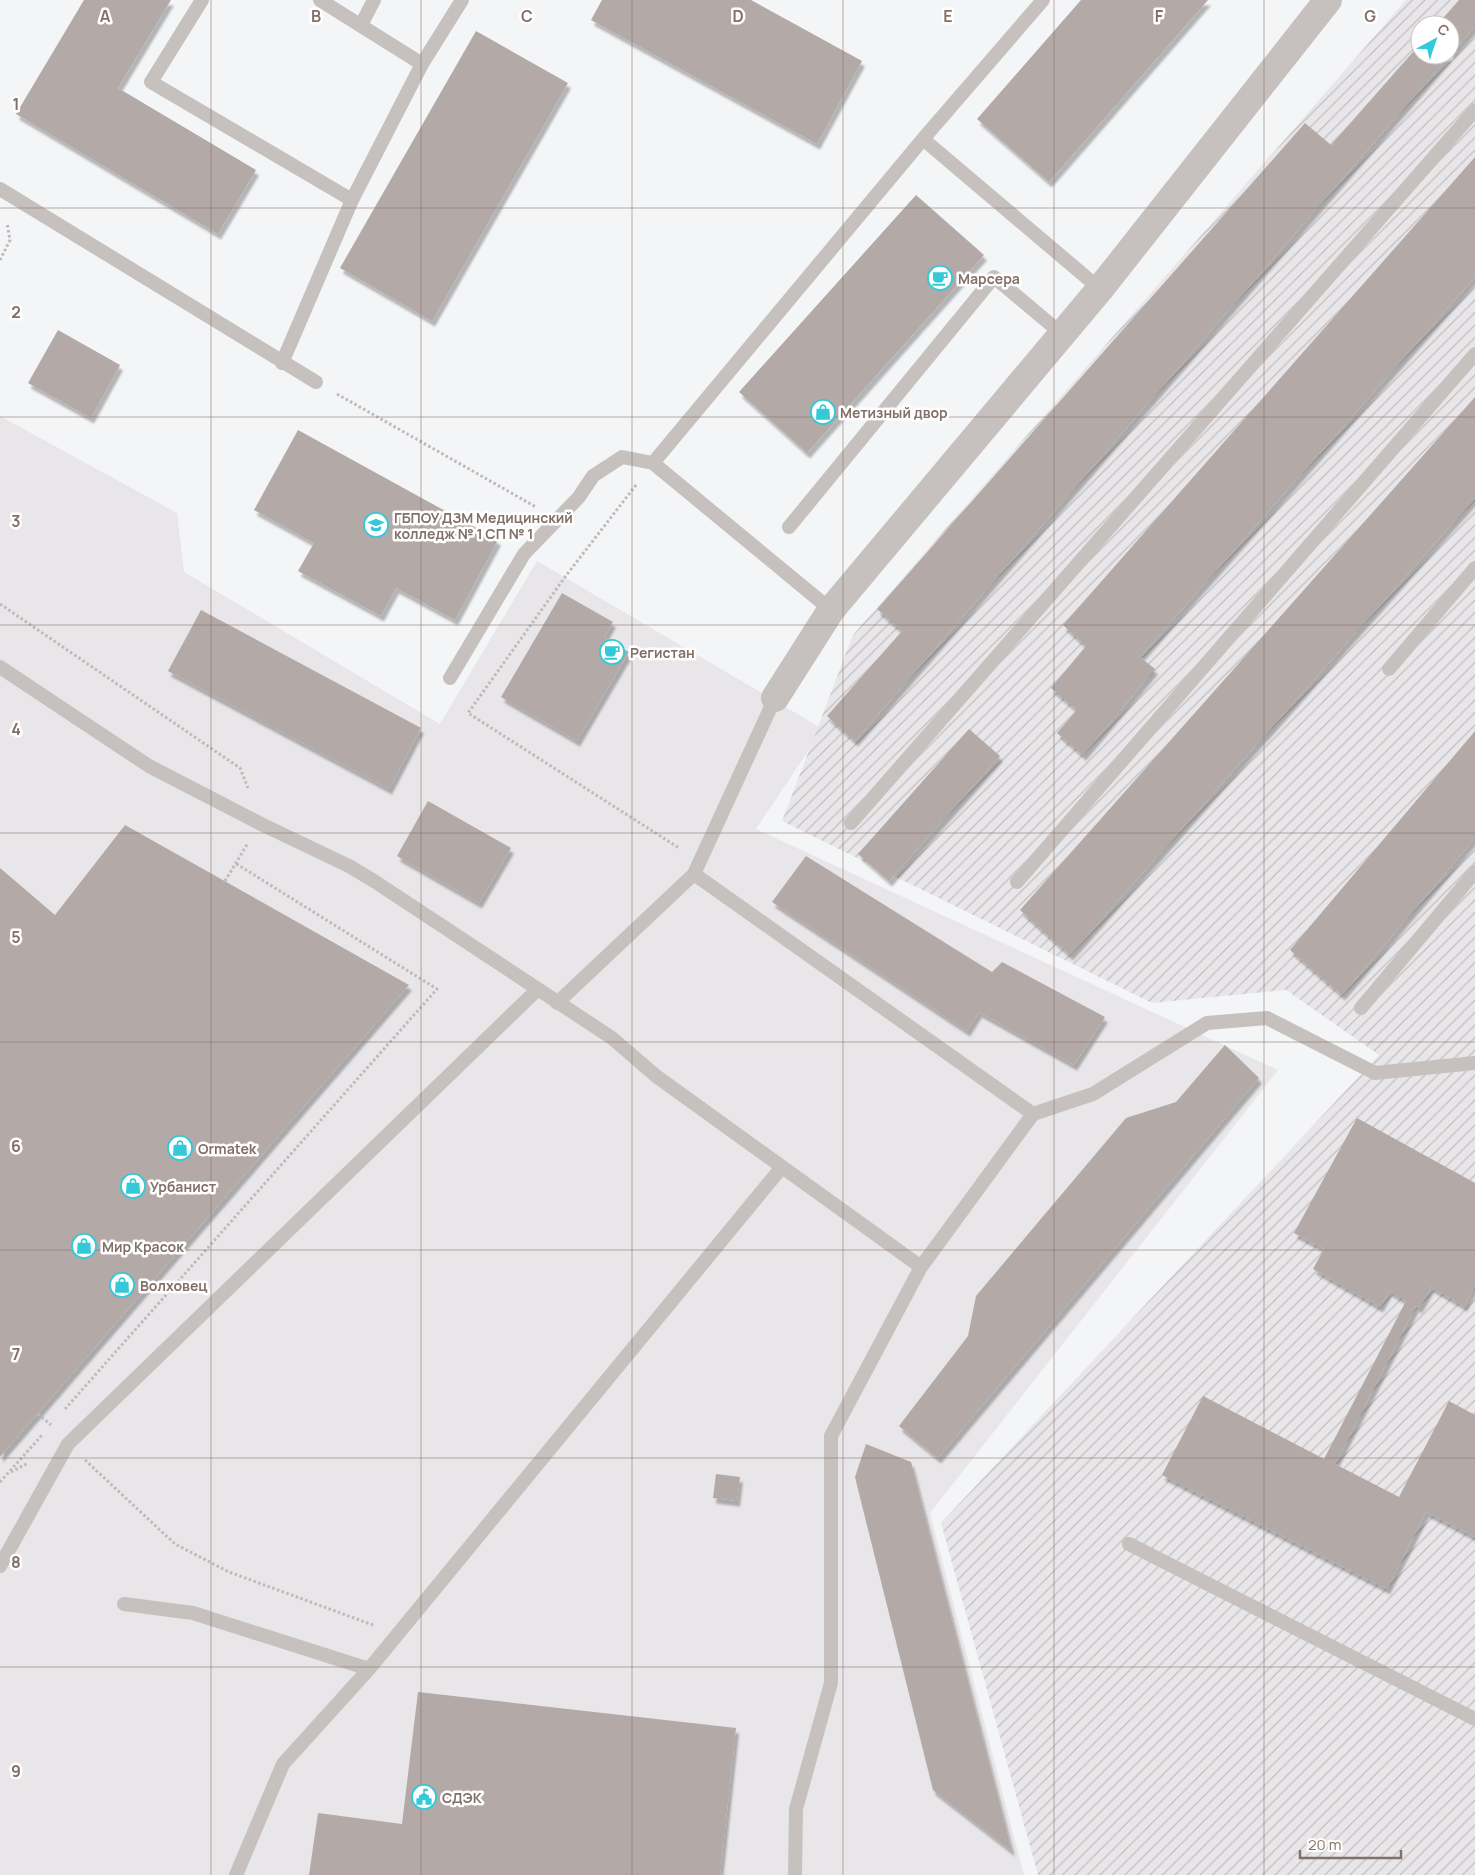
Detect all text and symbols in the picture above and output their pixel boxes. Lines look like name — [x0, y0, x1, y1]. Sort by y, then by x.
text: A — [100, 5, 111, 27]
text: B — [311, 5, 321, 27]
text: C — [521, 5, 533, 27]
text: D — [732, 5, 744, 27]
text: E — [943, 5, 953, 27]
text: F — [1155, 5, 1164, 27]
text: G — [1364, 5, 1376, 27]
north arrow — [1410, 15, 1460, 65]
text: С — [1434, 19, 1454, 40]
text: 1 — [12, 93, 20, 115]
cafe icon: Марсера — [927, 265, 953, 291]
place label: Марсера — [958, 269, 1020, 288]
text: 2 — [11, 301, 21, 323]
shop icon: Метизный двор — [810, 399, 836, 425]
place label: Метизный двор — [840, 403, 948, 422]
place label: ГБПОУ ДЗМ Медицинский колледж № 1 СП № 1 — [394, 508, 573, 543]
text: 3 — [11, 510, 21, 532]
school or university icon: ГБПОУ ДЗМ Медицинский колледж № 1 СП № 1 — [363, 512, 389, 538]
cafe icon: Регистан — [599, 639, 625, 665]
place label: Регистан — [630, 643, 695, 662]
text: 4 — [11, 718, 21, 740]
text: 5 — [11, 926, 21, 948]
text: 6 — [11, 1135, 21, 1157]
shop icon: Ormatek — [167, 1135, 193, 1161]
place label: Ormatek — [198, 1139, 257, 1158]
shop icon: Урбанист — [120, 1173, 146, 1199]
place label: Урбанист — [150, 1177, 217, 1196]
shop icon: Мир Красок — [71, 1233, 97, 1259]
place label: Мир Красок — [102, 1237, 184, 1256]
shop icon: Волховец — [109, 1272, 135, 1298]
place label: Волховец — [140, 1276, 207, 1295]
text: 7 — [12, 1343, 20, 1365]
text: 8 — [11, 1551, 21, 1573]
text: 9 — [11, 1760, 21, 1782]
public building icon: СДЭК — [411, 1784, 437, 1810]
place label: СДЭК — [442, 1788, 483, 1807]
scale bar — [1300, 1828, 1401, 1860]
text: 20 m — [1308, 1834, 1341, 1855]

